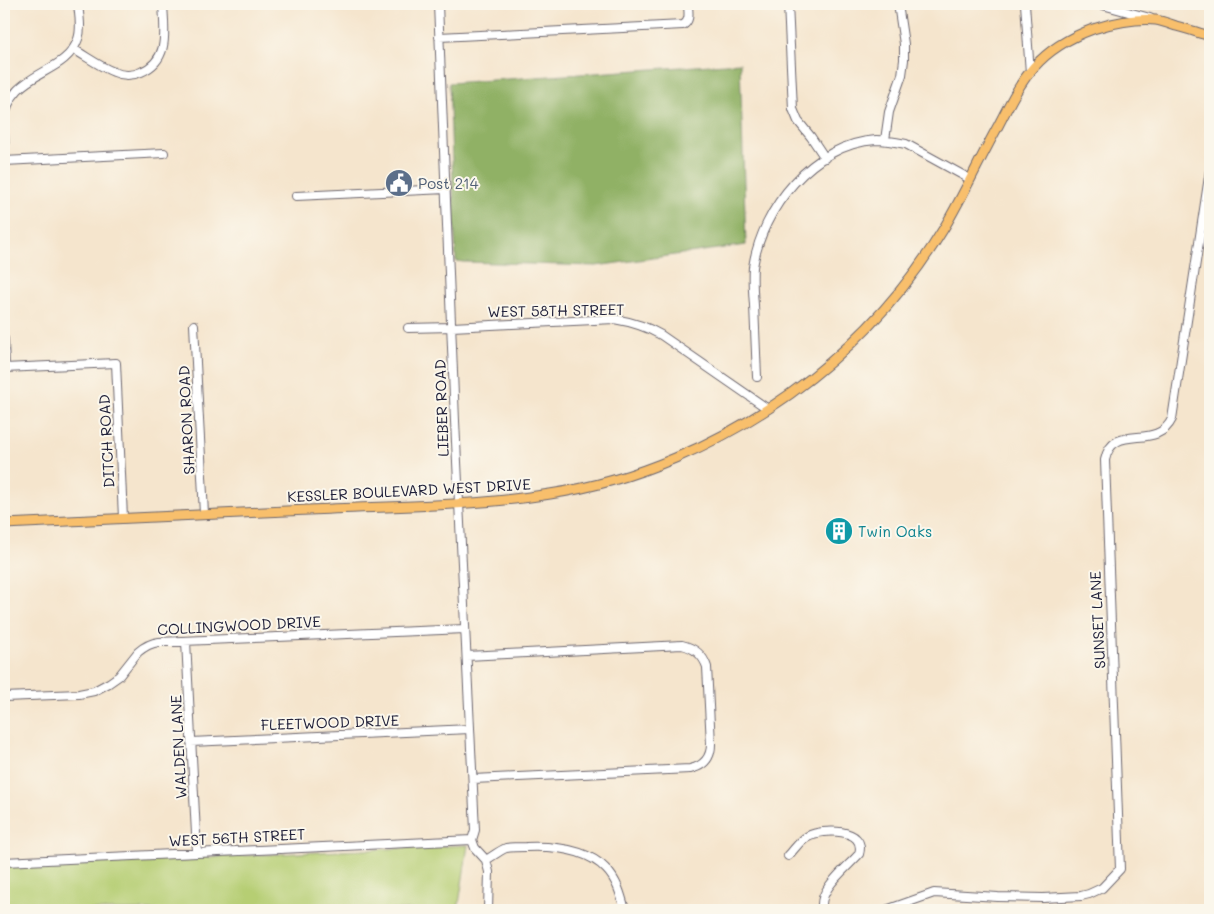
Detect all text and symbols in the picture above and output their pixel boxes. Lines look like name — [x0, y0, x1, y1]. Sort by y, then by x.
public building icon: Post 214 — [384, 168, 414, 198]
place label: Post 214 — [418, 173, 479, 193]
street label: WEST 58TH STREET — [487, 299, 625, 321]
street label: LIEBER ROAD — [429, 359, 453, 457]
street label: SHARON ROAD — [173, 365, 199, 475]
street label: DITCH ROAD — [94, 394, 118, 488]
street label: KESSLER BOULEVARD WEST DRIVE — [287, 474, 532, 506]
building icon: Twin Oaks — [824, 516, 854, 546]
place label: Twin Oaks — [858, 521, 932, 541]
street label: SUNSET LANE — [1084, 570, 1110, 669]
street label: COLLINGWOOD DRIVE — [157, 611, 322, 639]
street label: WALDEN LANE — [165, 694, 191, 800]
street label: FLEETWOOD DRIVE — [260, 710, 400, 734]
street label: WEST 56TH STREET — [168, 823, 306, 851]

